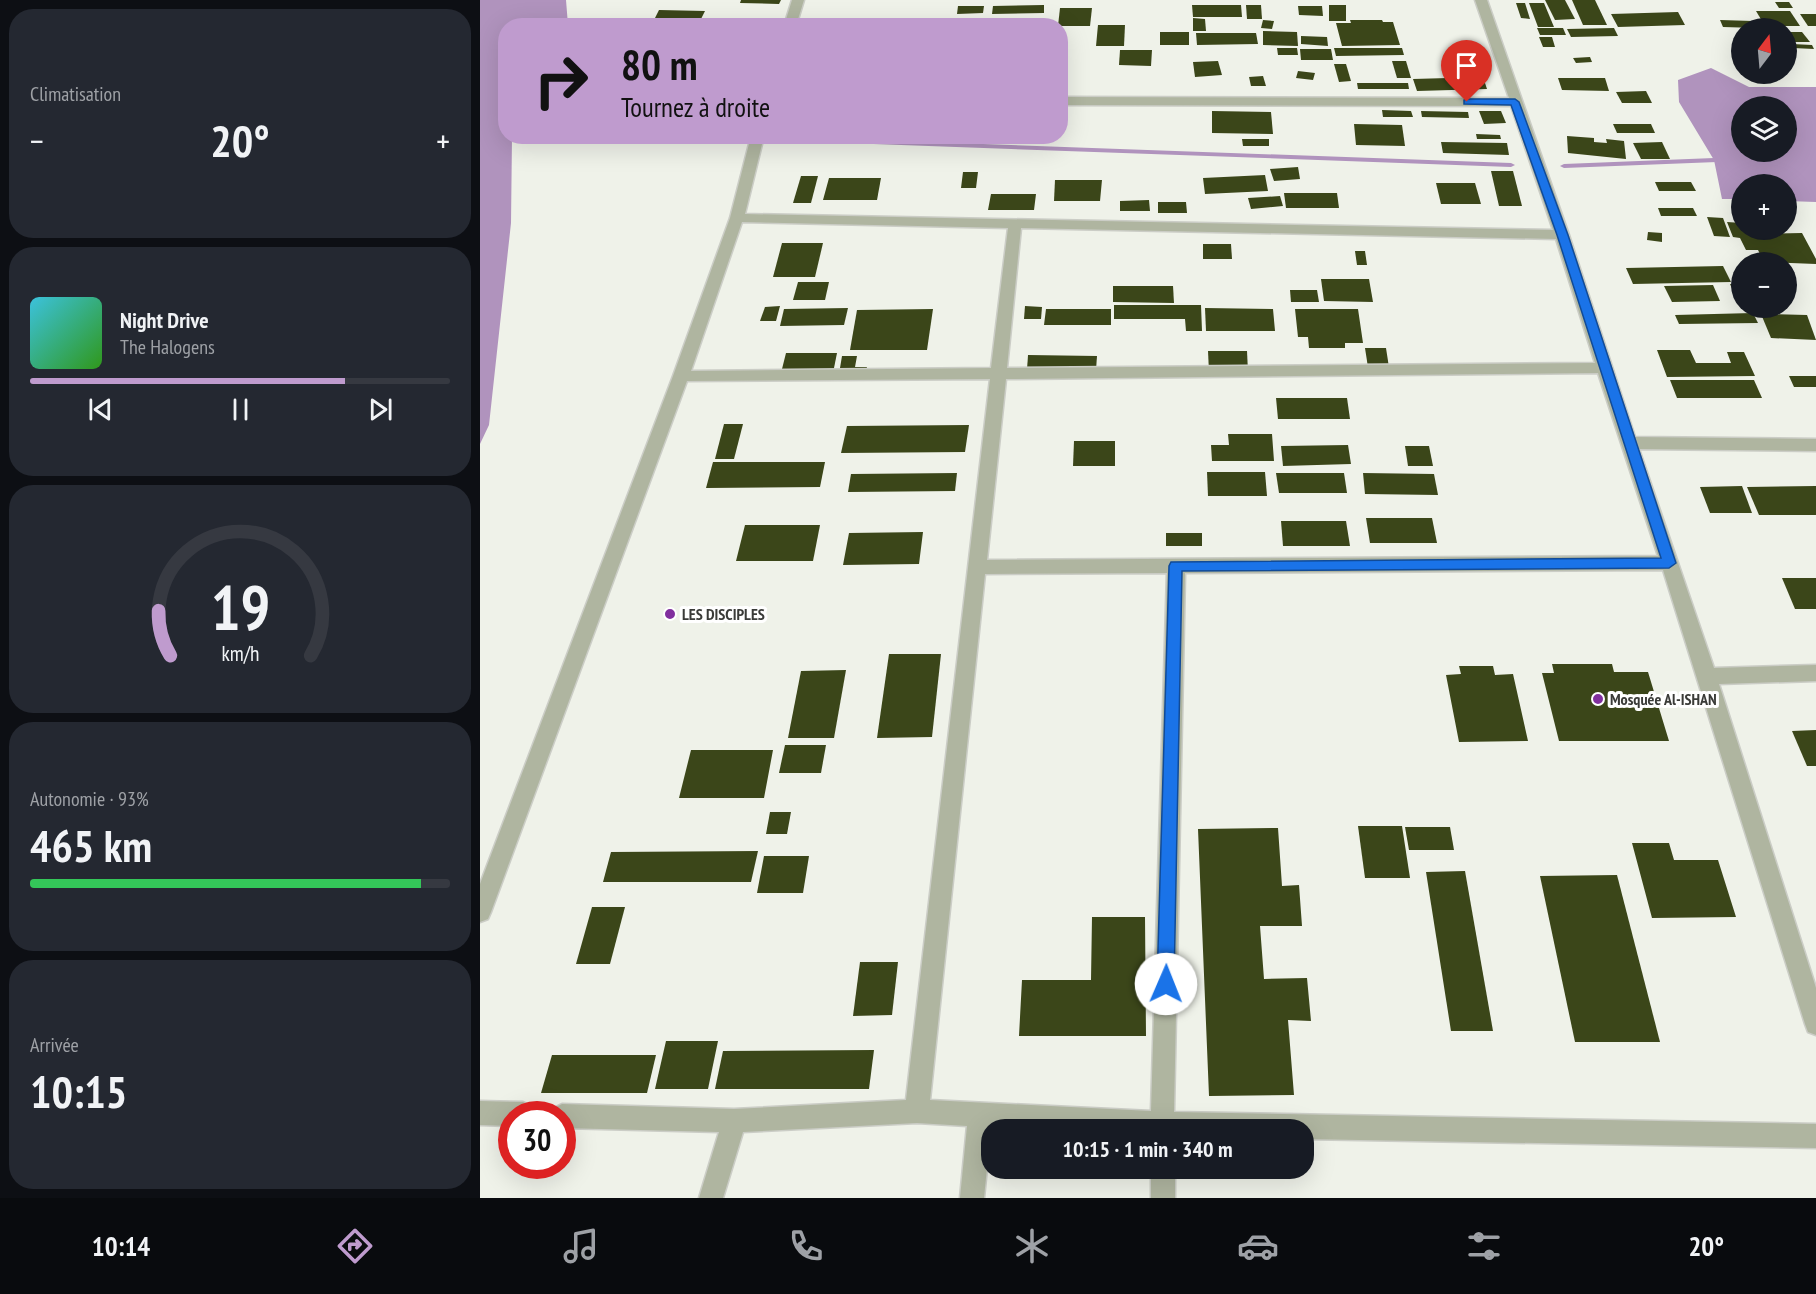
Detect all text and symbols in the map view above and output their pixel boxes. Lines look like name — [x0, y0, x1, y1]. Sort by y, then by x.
north arrow — [1731, 18, 1797, 84]
map controls — [1731, 18, 1797, 318]
text: 80 m — [621, 37, 698, 92]
pin — [1441, 40, 1492, 102]
icon: right — [522, 42, 600, 120]
icon: arrive — [1450, 49, 1483, 82]
text: Climatisation — [30, 81, 121, 107]
text: Tournez à droite — [621, 90, 770, 124]
button: layers — [1731, 96, 1797, 162]
text: 20° — [210, 111, 270, 169]
text: − — [30, 119, 44, 162]
text: + — [436, 119, 450, 162]
button: + — [1731, 174, 1797, 240]
button: − — [1731, 252, 1797, 318]
text: Night Drive — [120, 306, 209, 334]
text: The Halogens — [120, 334, 215, 360]
icon: previous — [84, 393, 117, 426]
icon: pause — [224, 393, 257, 426]
icon: next — [364, 393, 397, 426]
text: 19 — [210, 566, 270, 647]
place label: LES DISCIPLES — [682, 604, 765, 624]
marker: LES DISCIPLES — [663, 607, 677, 621]
text: km/h — [221, 639, 259, 667]
place label: Mosquée Al-ISHAN — [1610, 689, 1717, 709]
marker: Mosquée Al-ISHAN — [1591, 692, 1605, 706]
text: Autonomie · 93% — [30, 786, 149, 812]
text: 465 km — [30, 816, 152, 874]
position arrow — [1134, 952, 1198, 1016]
text: Arrivée — [30, 1032, 79, 1058]
text: 10:15 — [30, 1062, 127, 1120]
speed limit sign: 30 — [498, 1101, 576, 1179]
text: 10:15 · 1 min · 340 m — [1062, 1135, 1233, 1163]
icon: directions — [334, 1225, 376, 1267]
icon: music — [560, 1225, 602, 1267]
icon: phone — [785, 1225, 827, 1267]
icon: climate — [1011, 1225, 1053, 1267]
icon: car — [1237, 1225, 1279, 1267]
icon: filters — [1463, 1225, 1505, 1267]
text: 10:14 — [92, 1229, 150, 1263]
text: 20° — [1688, 1229, 1724, 1263]

